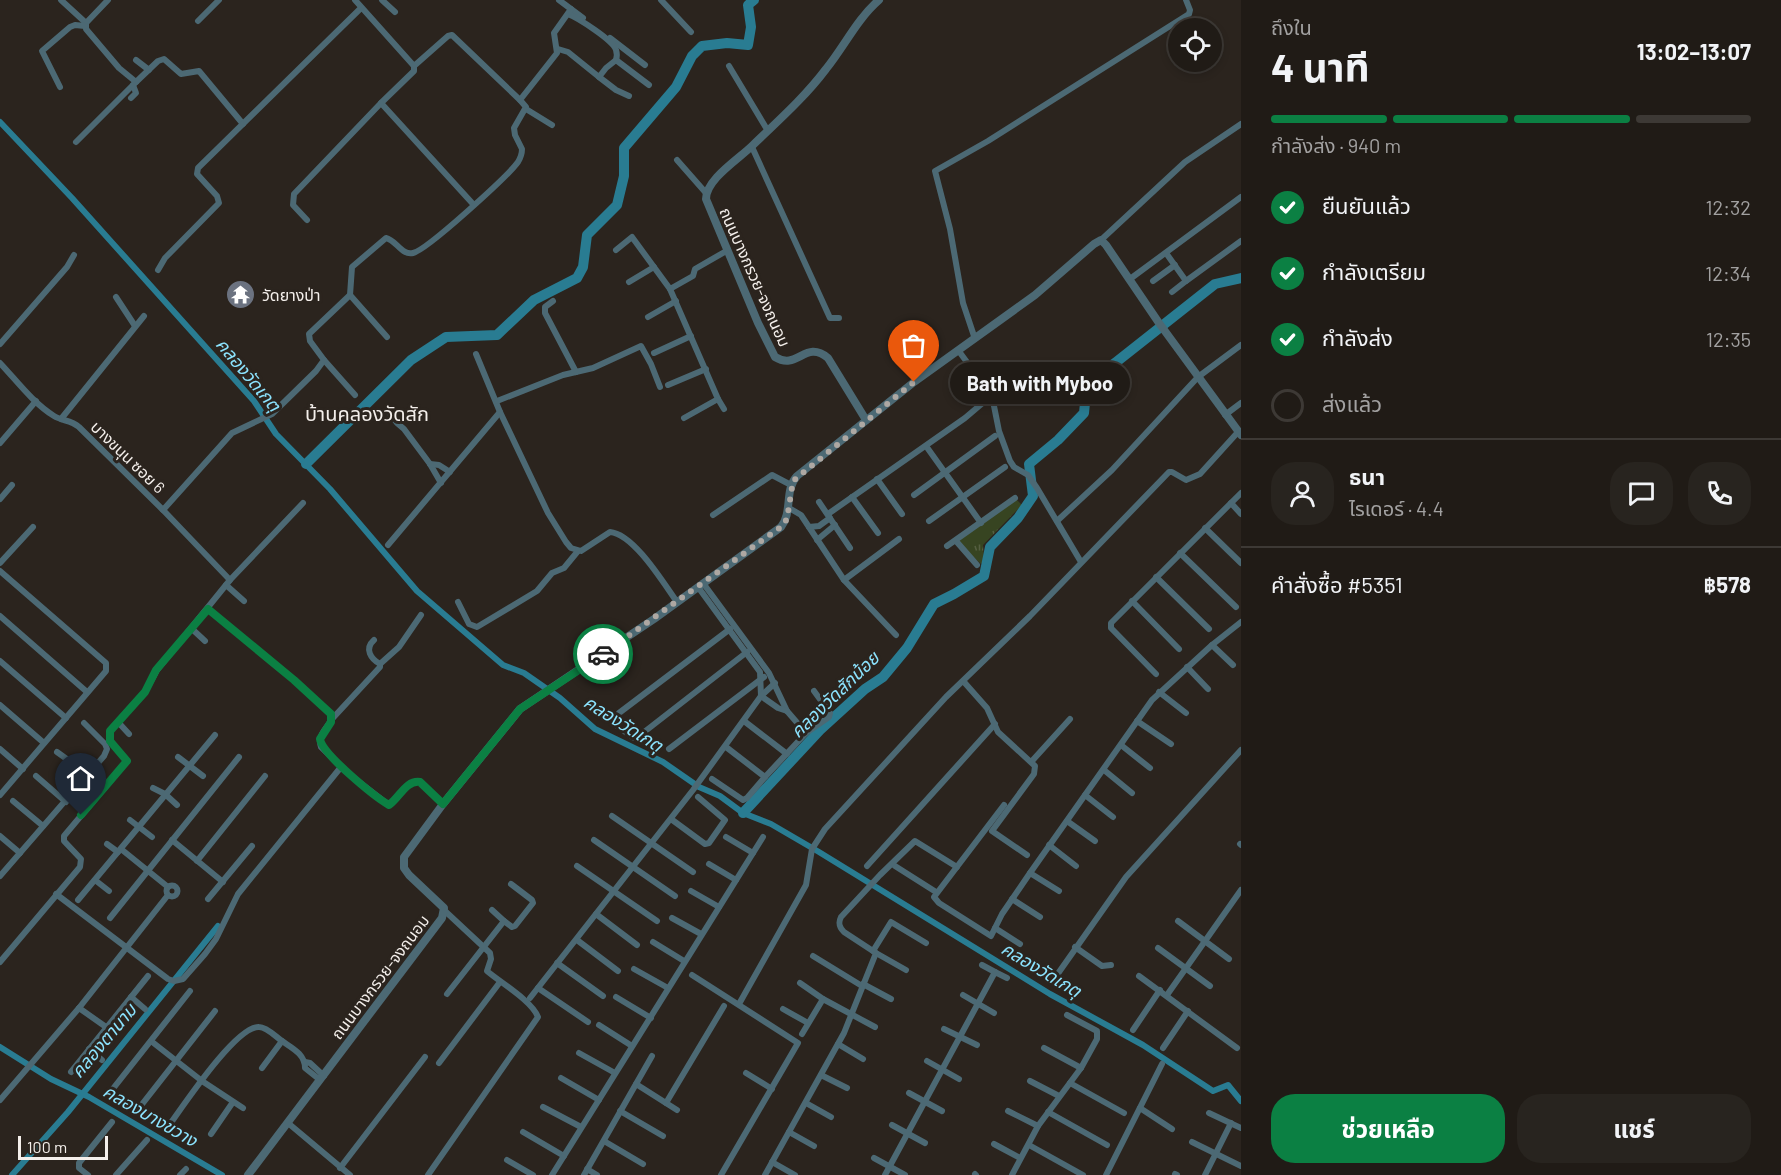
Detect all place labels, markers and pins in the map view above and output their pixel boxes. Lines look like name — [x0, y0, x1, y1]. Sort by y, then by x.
temple icon: วัดยางป่า — [225, 279, 257, 311]
place label: วัดยางป่า — [262, 285, 321, 304]
pin — [888, 320, 939, 382]
callout: Bath with Myboo — [950, 361, 1130, 403]
pin — [55, 753, 106, 815]

